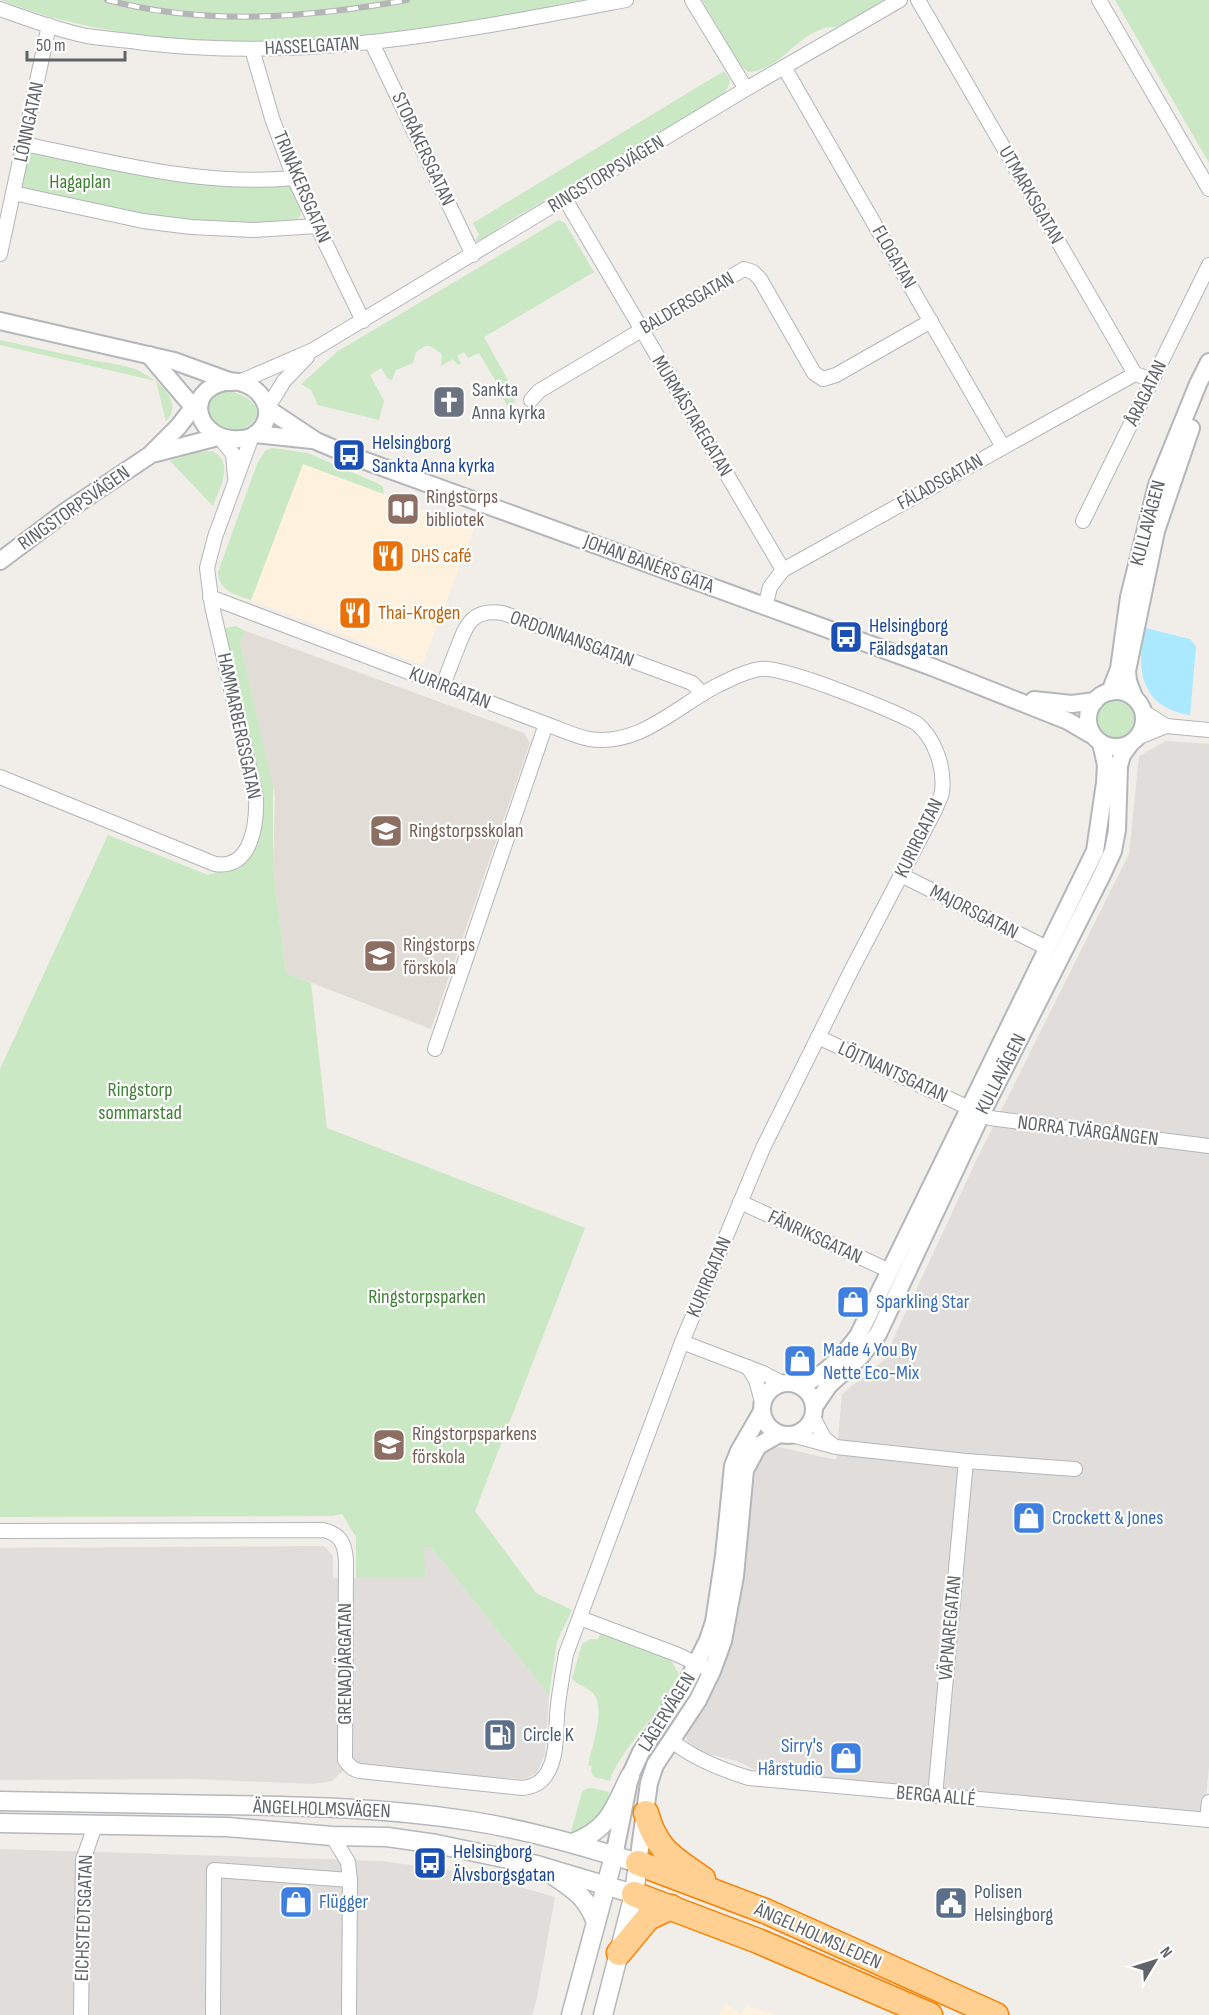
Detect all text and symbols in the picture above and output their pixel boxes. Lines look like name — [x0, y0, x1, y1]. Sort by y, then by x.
scale bar — [27, 24, 124, 62]
street label: HASSELGATAN — [264, 32, 360, 60]
text: 50 m — [36, 35, 66, 56]
street label: LÖNNGATAN — [9, 80, 49, 164]
street label: STORÅKERSGATAN — [386, 88, 460, 210]
street label: TRINÅKERSGATAN — [268, 128, 336, 246]
street label: RINGSTORPSVÄGEN — [544, 130, 668, 218]
street label: UTMARKSGATAN — [993, 142, 1069, 248]
park label: Hagaplan — [49, 170, 111, 194]
street label: FLOGATAN — [866, 221, 922, 293]
street label: BALDERSGATAN — [636, 266, 738, 340]
street label: MURMÄSTAREGATAN — [646, 351, 738, 481]
street label: ÅRAGATAN — [1119, 356, 1172, 431]
place label: Sankta Anna kyrka — [471, 378, 545, 425]
church icon: Sankta Anna kyrka — [431, 384, 467, 420]
place label: Helsingborg Sankta Anna kyrka — [372, 431, 495, 478]
bus stop icon: Helsingborg Sankta Anna kyrka — [331, 437, 367, 473]
street label: FÄLADSGATAN — [893, 449, 987, 515]
street label: RINGSTORPSVÄGEN — [13, 461, 135, 555]
street label: KULLAVÄGEN — [1125, 478, 1171, 568]
place label: Ringstorps bibliotek — [426, 485, 498, 532]
library icon: Ringstorps bibliotek — [385, 491, 421, 527]
street label: JOHAN BANÉRS GATA — [580, 529, 718, 599]
restaurant icon: DHS café — [370, 538, 406, 574]
place label: DHS café — [411, 544, 472, 568]
restaurant icon: Thai-Krogen — [337, 595, 373, 631]
place label: Thai-Krogen — [378, 601, 460, 625]
street label: ORDONNANSGATAN — [507, 605, 637, 673]
place label: Helsingborg Fäladsgatan — [869, 614, 948, 661]
bus stop icon: Helsingborg Fäladsgatan — [828, 619, 864, 655]
street label: HAMMARBERGSGATAN — [212, 651, 266, 801]
street label: KURIRGATAN — [406, 662, 494, 714]
street label: KURIRGATAN — [890, 794, 948, 882]
school or university icon: Ringstorpsskolan — [368, 813, 404, 849]
place label: Ringstorpsskolan — [409, 819, 524, 843]
street label: MAJORSGATAN — [926, 879, 1022, 945]
place label: Ringstorps förskola — [403, 933, 475, 980]
school or university icon: Ringstorps förskola — [362, 938, 398, 974]
street label: KULLAVÄGEN — [971, 1030, 1031, 1118]
street label: LÖJTNANTSGATAN — [834, 1036, 952, 1108]
park label: Ringstorp sommarstad — [98, 1078, 182, 1125]
street label: NORRA TVÄRGÅNGEN — [1016, 1110, 1160, 1152]
street label: FÄNRIKSGATAN — [764, 1205, 866, 1269]
street label: KURIRGATAN — [681, 1233, 737, 1321]
shop icon: Sparkling Star — [835, 1284, 871, 1320]
park label: Ringstorpsparken — [368, 1285, 486, 1309]
place label: Sparkling Star — [876, 1290, 970, 1314]
place label: Made 4 You By Nette Eco-Mix — [823, 1338, 920, 1385]
shop icon: Made 4 You By Nette Eco-Mix — [782, 1343, 818, 1379]
place label: Ringstorpsparkens förskola — [412, 1422, 537, 1469]
school or university icon: Ringstorpsparkens förskola — [371, 1427, 407, 1463]
shop icon: Crockett & Jones — [1011, 1500, 1047, 1536]
place label: Crockett & Jones — [1052, 1506, 1163, 1530]
street label: VÄPNAREGATAN — [933, 1575, 967, 1681]
street label: GRENADJÄRGATAN — [333, 1603, 357, 1725]
street label: LÄGERVÄGEN — [633, 1668, 701, 1756]
fuel station icon: Circle K — [482, 1717, 518, 1753]
place label: Circle K — [523, 1723, 574, 1747]
place label: Sirry's Hårstudio — [758, 1734, 823, 1781]
shop icon: Sirry's Hårstudio — [828, 1740, 864, 1776]
street label: BERGA ALLÉ — [895, 1781, 977, 1811]
street label: ÄNGELHOLMSVÄGEN — [252, 1795, 391, 1823]
place label: Helsingborg Älvsborgsgatan — [452, 1840, 555, 1887]
bus stop icon: Helsingborg Älvsborgsgatan — [412, 1845, 448, 1881]
street label: EICHSTEDTSGATAN — [70, 1854, 98, 1982]
place label: Polisen Helsingborg — [974, 1880, 1053, 1927]
shop icon: Flügger — [278, 1884, 314, 1920]
public building icon: Polisen Helsingborg — [933, 1885, 969, 1921]
place label: Flügger — [319, 1890, 369, 1914]
street label: ÄNGELHOLMSLEDEN — [750, 1897, 885, 1975]
north arrow — [1125, 1931, 1185, 1991]
text: N — [1156, 1943, 1176, 1962]

